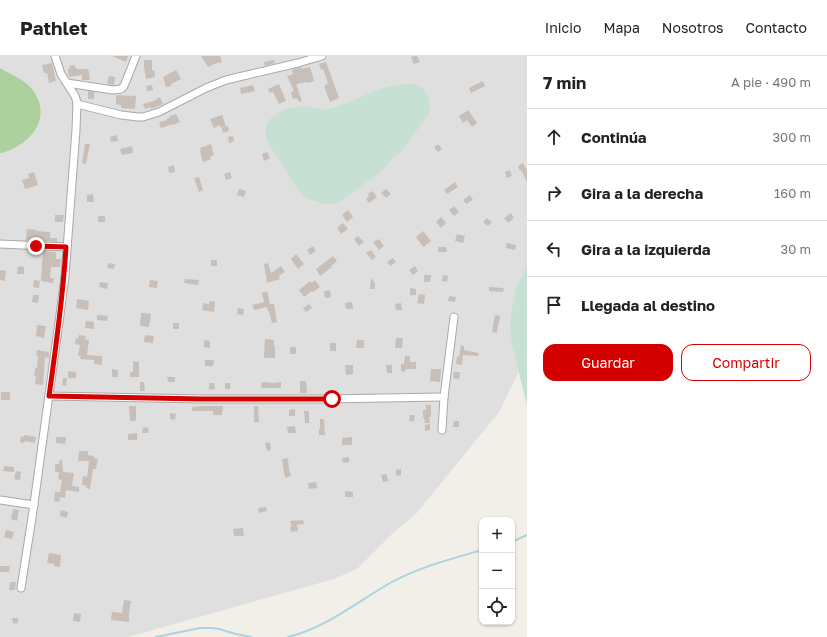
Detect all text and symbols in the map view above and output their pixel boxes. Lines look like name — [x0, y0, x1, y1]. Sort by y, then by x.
text: Pathlet — [20, 16, 88, 39]
text: Inicio — [545, 19, 581, 36]
text: Mapa — [603, 19, 640, 36]
text: Nosotros — [662, 19, 723, 36]
text: Contacto — [745, 19, 807, 36]
text: 7 min — [543, 72, 586, 93]
text: A pie · 490 m — [731, 74, 811, 90]
icon: ahead — [543, 126, 565, 148]
text: Continúa — [581, 128, 647, 146]
text: 300 m — [773, 129, 811, 145]
icon: right — [543, 182, 565, 204]
text: Gira a la derecha — [581, 184, 703, 202]
text: 160 m — [774, 185, 811, 201]
route end — [27, 237, 45, 255]
icon: left — [543, 238, 565, 260]
text: Gira a la izquierda — [581, 240, 711, 258]
text: 30 m — [781, 241, 811, 257]
icon: arrive — [543, 294, 565, 316]
text: Llegada al destino — [581, 296, 715, 314]
button: Guardar — [543, 344, 673, 381]
button: Compartir — [681, 344, 811, 381]
route start — [323, 390, 341, 408]
map controls — [479, 517, 515, 625]
button: + — [479, 517, 515, 553]
button: − — [479, 553, 515, 589]
button: locate — [479, 589, 515, 625]

